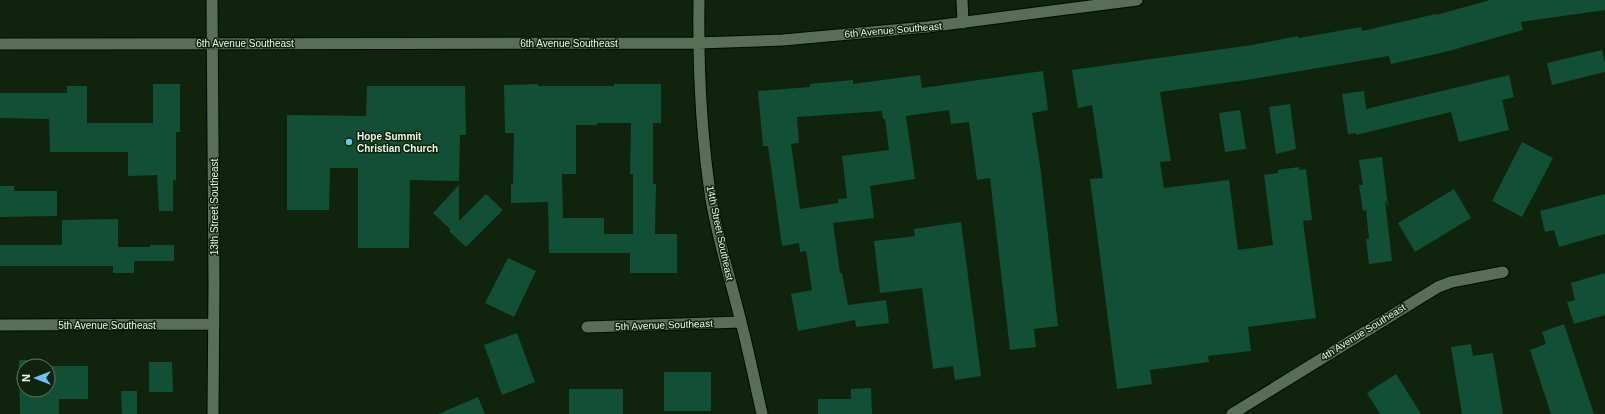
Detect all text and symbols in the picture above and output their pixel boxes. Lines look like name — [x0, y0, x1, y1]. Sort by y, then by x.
street label: 6th Avenue Southeast — [844, 20, 942, 40]
street label: 6th Avenue Southeast — [196, 38, 294, 49]
street label: 6th Avenue Southeast — [520, 38, 618, 49]
place label: Hope Summit Christian Church — [357, 131, 438, 154]
marker: Hope Summit Christian Church — [344, 137, 354, 147]
street label: 13th Street Southeast — [209, 158, 220, 255]
street label: 14th Street Southeast — [705, 185, 735, 282]
street label: 4th Avenue Southeast — [1319, 301, 1408, 363]
street label: 5th Avenue Southeast — [615, 318, 713, 332]
street label: 5th Avenue Southeast — [58, 320, 156, 331]
north arrow — [16, 358, 56, 398]
text: N — [20, 374, 32, 382]

